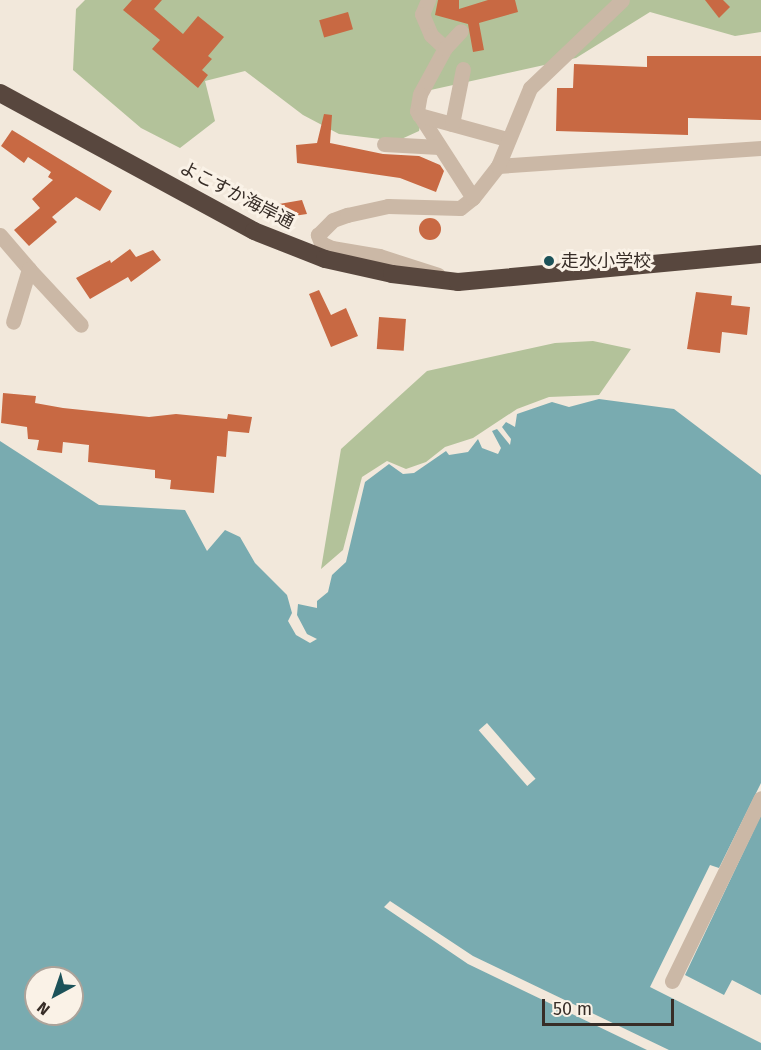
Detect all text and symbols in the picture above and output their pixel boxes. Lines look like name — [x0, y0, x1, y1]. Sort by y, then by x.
street label: よこすか海岸通 — [176, 157, 298, 233]
place label: 走水小学校 — [561, 250, 651, 272]
marker: 走水小学校 — [542, 254, 556, 268]
north arrow — [24, 966, 84, 1026]
scale bar — [545, 987, 677, 1025]
text: N — [33, 998, 54, 1019]
text: 50 m — [553, 998, 592, 1020]

